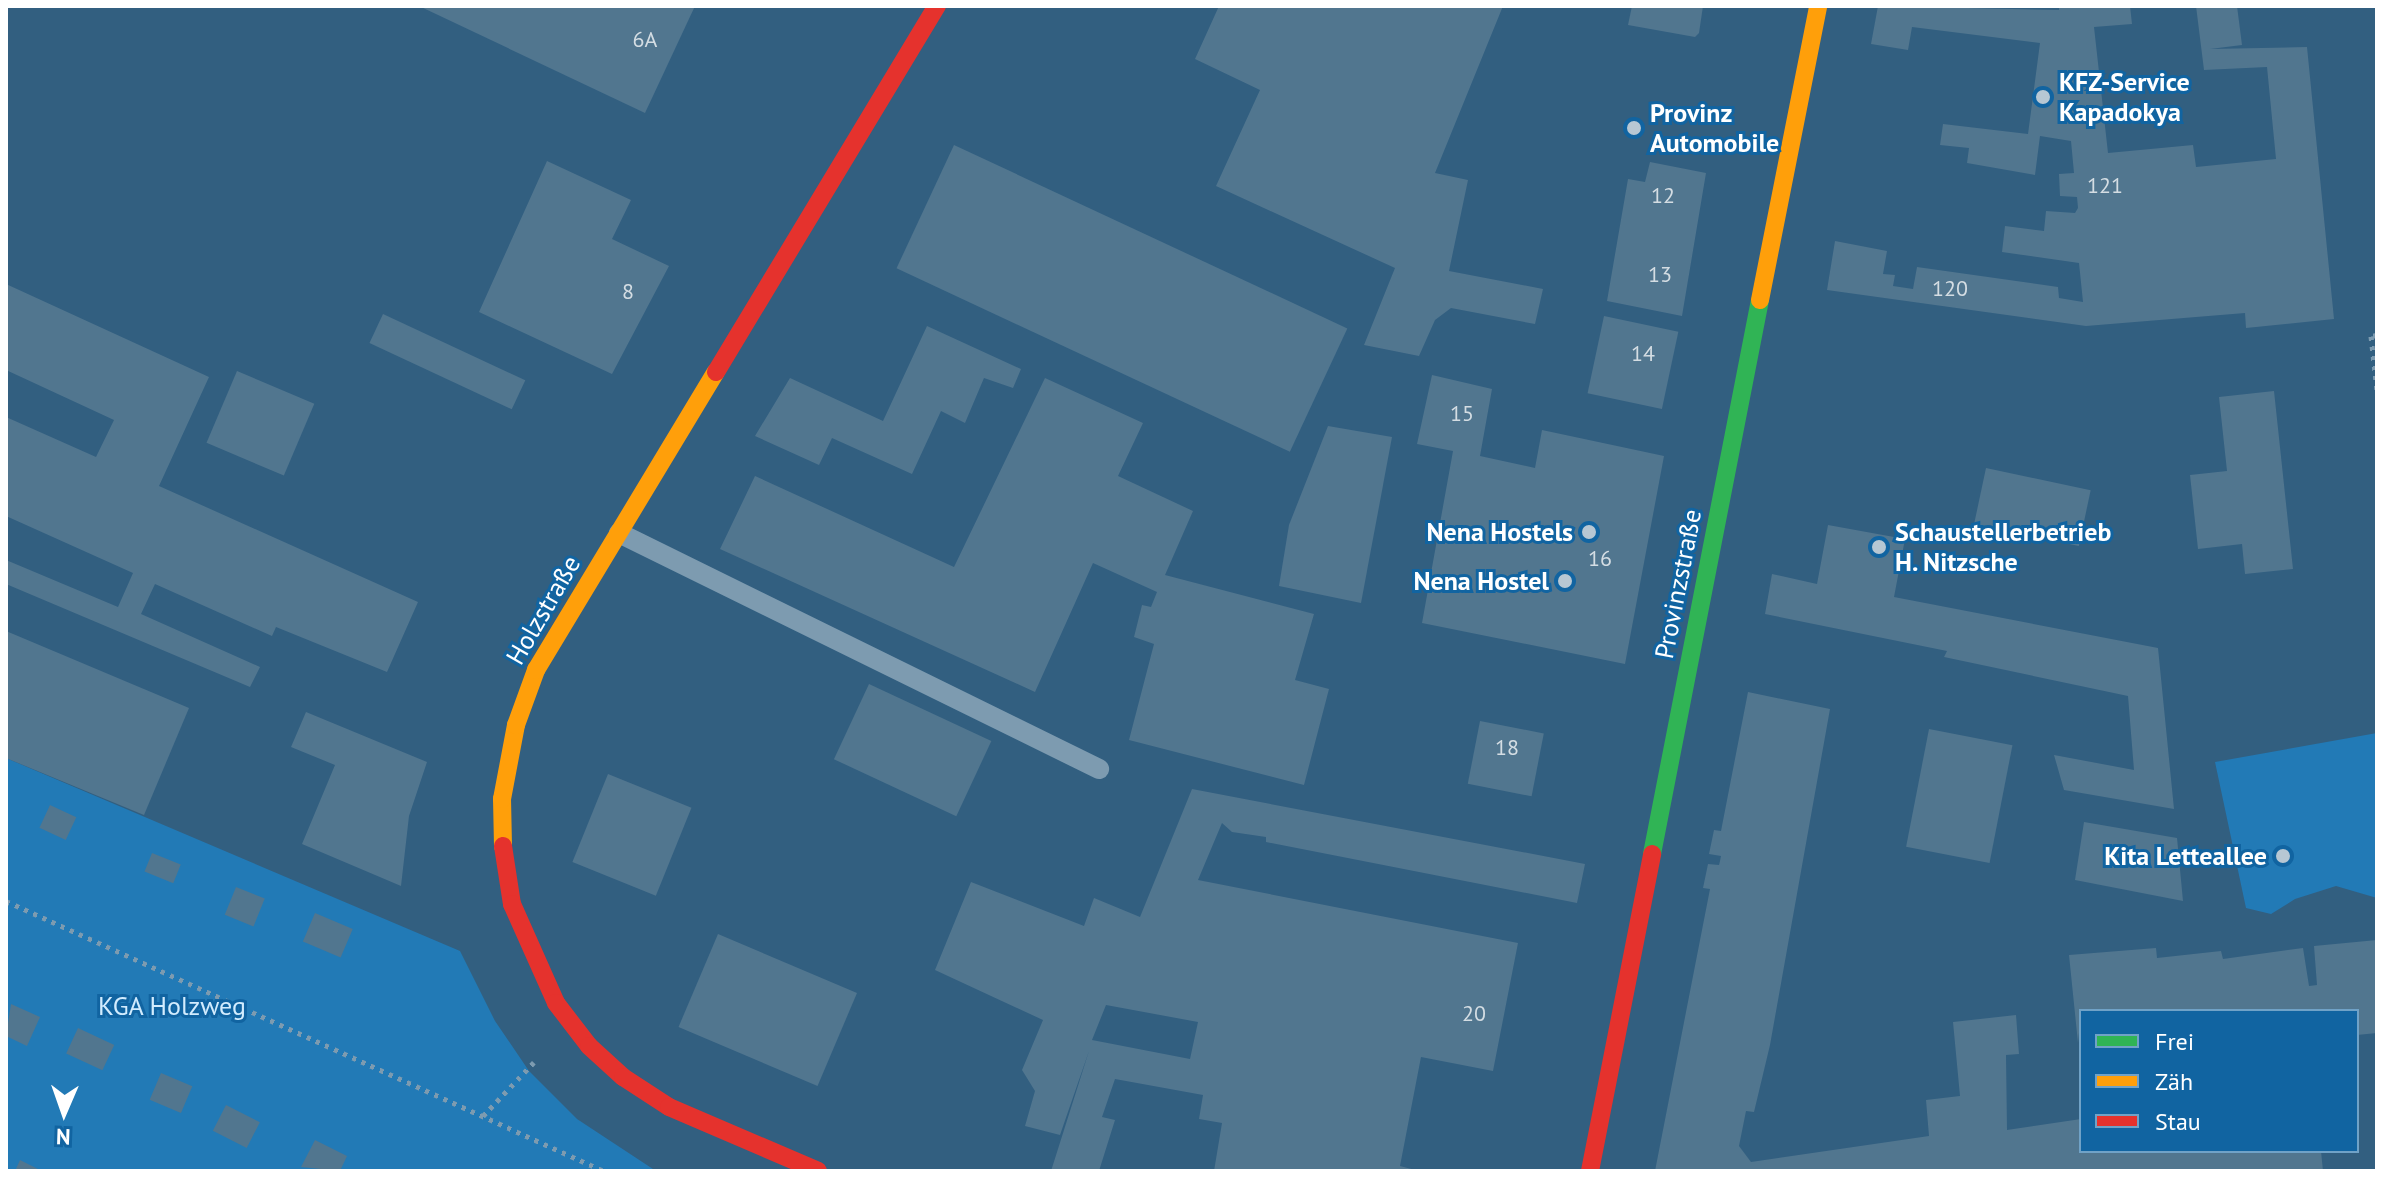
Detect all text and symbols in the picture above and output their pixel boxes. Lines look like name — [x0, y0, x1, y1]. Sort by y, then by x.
house number: 6A — [633, 27, 657, 53]
place label: KFZ-Service Kapadokya — [2059, 66, 2190, 128]
marker: KFZ-Service Kapadokya — [2034, 88, 2052, 106]
place label: Provinz Automobile — [1650, 97, 1779, 158]
marker: Provinz Automobile — [1625, 119, 1643, 137]
house number: 121 — [2087, 173, 2123, 199]
house number: 12 — [1651, 183, 1675, 209]
house number: 13 — [1648, 262, 1672, 288]
house number: 120 — [1932, 276, 1968, 302]
house number: 8 — [622, 279, 634, 305]
house number: 14 — [1631, 341, 1655, 367]
house number: 15 — [1450, 401, 1474, 427]
street label: Provinzstraße — [1648, 507, 1708, 661]
place label: Nena Hostels — [1426, 516, 1573, 548]
place label: Schaustellerbetrieb H. Nitzsche — [1895, 516, 2111, 578]
marker: Nena Hostels — [1580, 523, 1598, 541]
marker: Schaustellerbetrieb H. Nitzsche — [1870, 538, 1888, 556]
house number: 16 — [1588, 546, 1612, 572]
street label: Holzstraße — [499, 550, 587, 670]
place label: Nena Hostel — [1413, 565, 1549, 597]
marker: Nena Hostel — [1556, 572, 1574, 590]
house number: 18 — [1495, 735, 1519, 761]
place label: Kita Letteallee — [2104, 840, 2267, 872]
marker: Kita Letteallee — [2274, 847, 2292, 865]
park label: KGA Holzweg — [98, 990, 246, 1022]
house number: 20 — [1462, 1001, 1486, 1027]
legend — [2079, 1009, 2359, 1153]
text: Frei — [2155, 1026, 2194, 1057]
text: Zäh — [2155, 1066, 2193, 1097]
north arrow — [24, 1073, 104, 1153]
text: Stau — [2155, 1106, 2201, 1137]
text: N — [55, 1123, 71, 1151]

